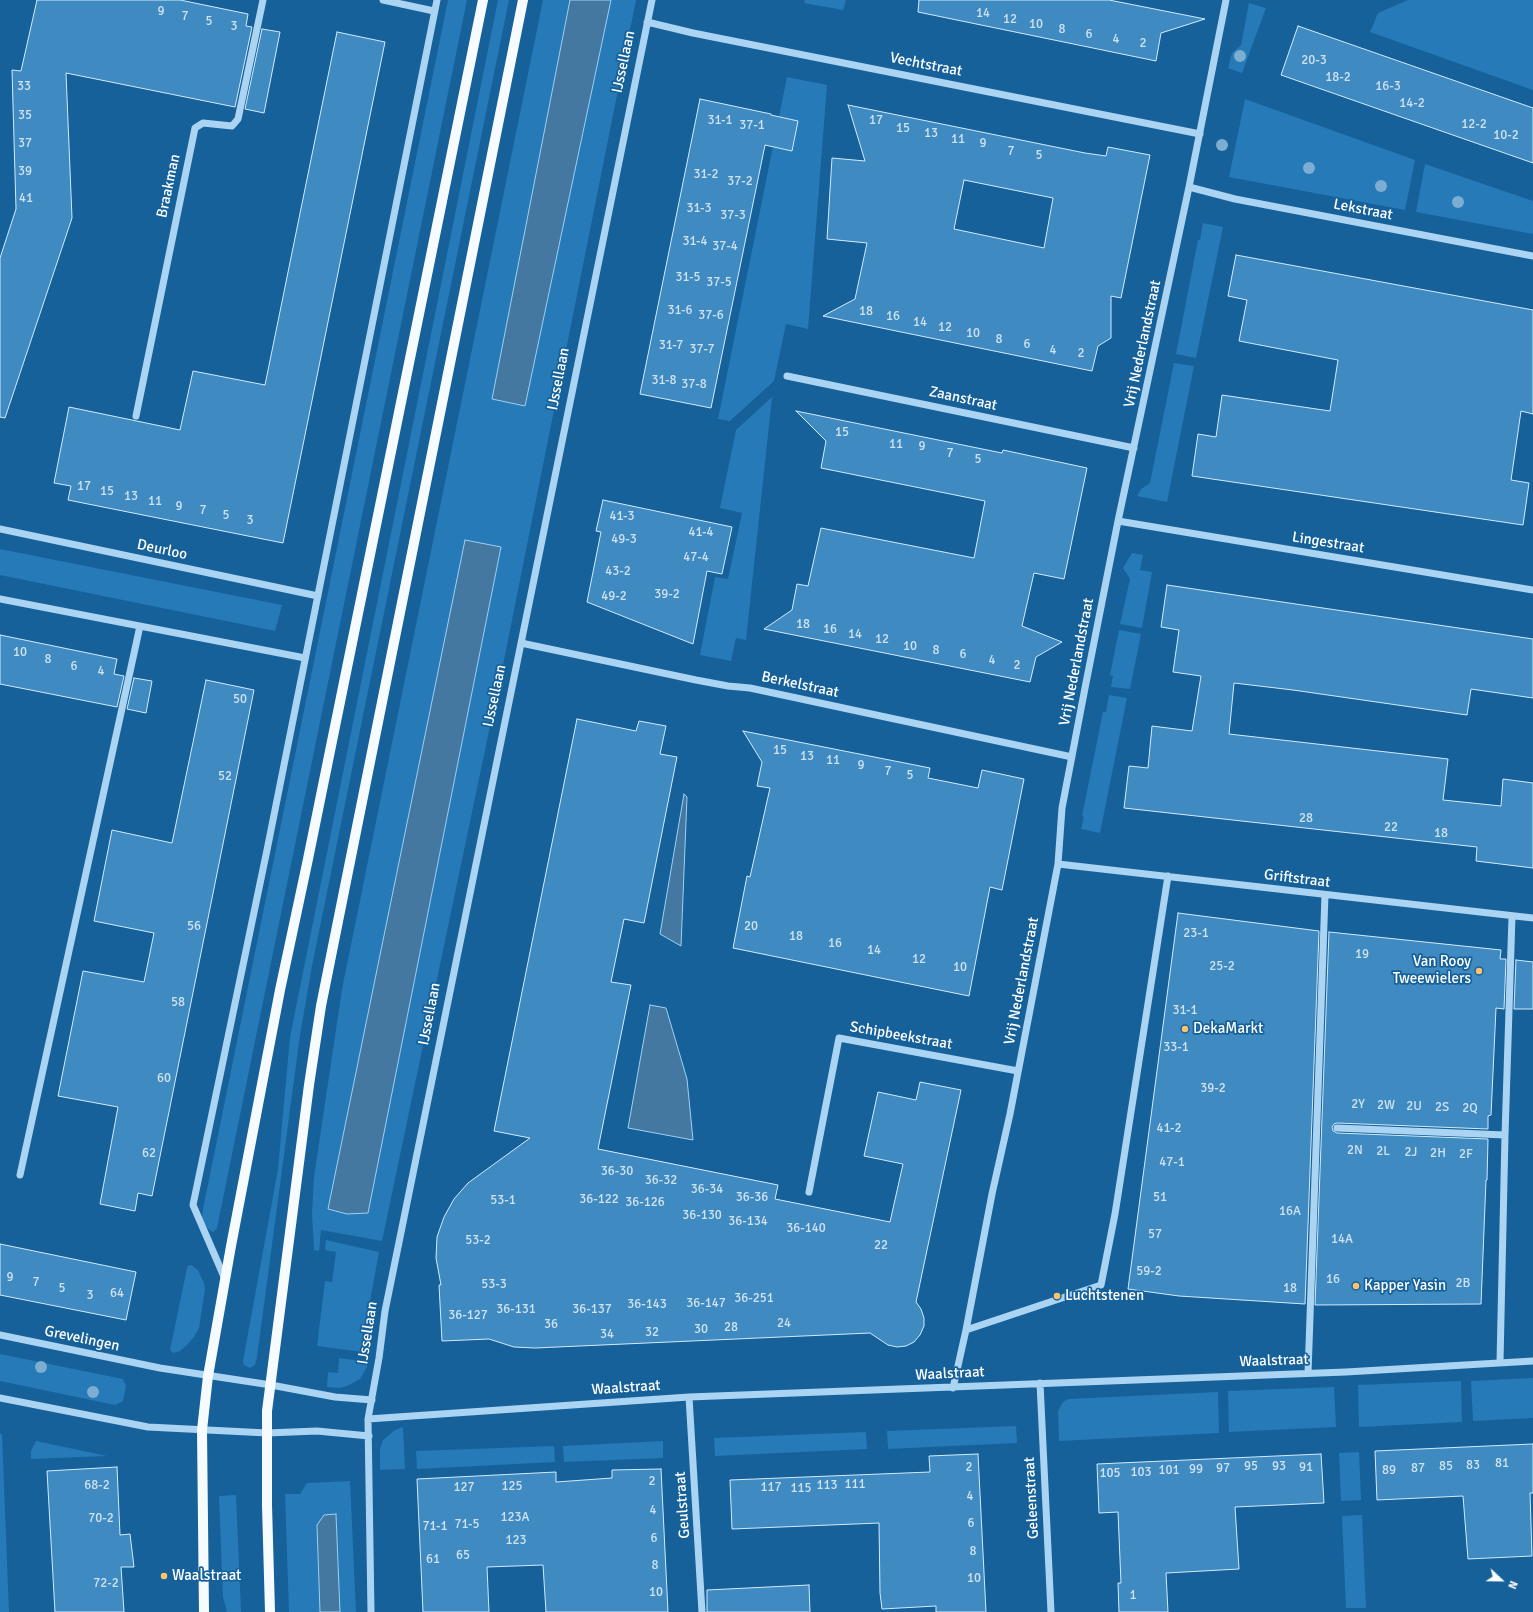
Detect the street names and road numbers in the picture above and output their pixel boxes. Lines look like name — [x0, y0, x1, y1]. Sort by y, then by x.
street label: IJssellaan — [609, 29, 639, 95]
street label: Vechtstraat — [888, 49, 964, 81]
street label: Braakman — [153, 152, 185, 220]
street label: Lekstraat — [1332, 195, 1394, 225]
street label: Vrij Nederlandstraat — [1121, 279, 1165, 409]
street label: IJssellaan — [544, 346, 574, 412]
street label: Zaanstraat — [927, 383, 999, 415]
street label: Lingestraat — [1291, 528, 1365, 558]
street label: Deurloo — [135, 536, 189, 564]
street label: Vrij Nederlandstraat — [1056, 597, 1098, 727]
street label: IJssellaan — [480, 663, 510, 729]
street label: Berkelstraat — [760, 668, 840, 702]
street label: Griftstraat — [1263, 866, 1331, 892]
street label: Vrij Nederlandstraat — [1001, 916, 1043, 1046]
street label: IJssellaan — [415, 981, 445, 1047]
street label: Schipbeekstraat — [848, 1018, 954, 1054]
street label: IJssellaan — [354, 1300, 382, 1366]
street label: Grevelingen — [43, 1322, 121, 1356]
street label: Waalstraat — [1239, 1351, 1309, 1371]
street label: Waalstraat — [915, 1363, 985, 1385]
street label: Waalstraat — [591, 1377, 661, 1399]
street label: Geleenstraat — [1021, 1457, 1043, 1539]
street label: Geulstraat — [672, 1471, 694, 1539]

